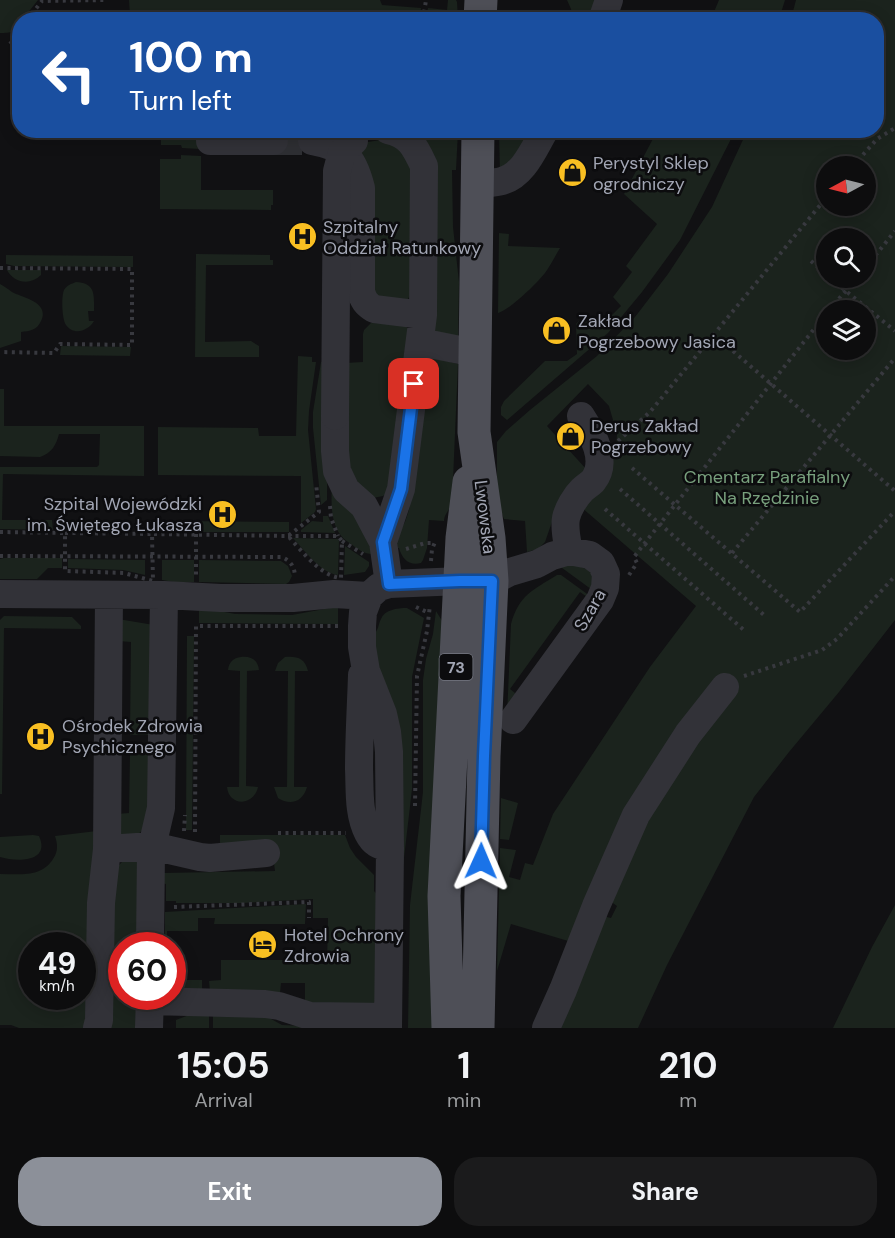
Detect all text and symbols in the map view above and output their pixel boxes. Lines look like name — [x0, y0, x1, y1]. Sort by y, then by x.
text: 100 m — [129, 30, 253, 85]
icon: left — [30, 36, 108, 114]
text: Turn left — [129, 83, 232, 118]
place label: Perystyl Sklep ogrodniczy — [593, 151, 709, 196]
north arrow — [816, 156, 876, 216]
map controls — [816, 156, 876, 360]
shop icon: Perystyl Sklep ogrodniczy — [556, 157, 588, 189]
place label: Szpitalny Oddział Ratunkowy — [323, 215, 481, 260]
hospital icon: Szpitalny Oddział Ratunkowy — [286, 221, 318, 253]
button: search — [816, 228, 876, 288]
button: layers — [816, 300, 876, 360]
place label: Zakład Pogrzebowy Jasica — [578, 309, 736, 354]
shop icon: Zakład Pogrzebowy Jasica — [541, 315, 573, 347]
pin — [388, 358, 439, 409]
icon: arrive — [397, 367, 430, 400]
place label: Derus Zakład Pogrzebowy — [591, 414, 699, 459]
shop icon: Derus Zakład Pogrzebowy — [554, 420, 586, 452]
park label: Cmentarz Parafialny Na Rzędzinie — [684, 465, 850, 510]
street label: Lwowska — [469, 479, 501, 555]
place label: Szpital Wojewódzki im. Świętego Łukasza — [27, 492, 202, 537]
hospital icon: Szpital Wojewódzki im. Świętego Łukasza — [207, 498, 239, 530]
street label: Szara — [568, 585, 612, 635]
road number: 73 — [440, 654, 472, 680]
place label: Ośrodek Zdrowia Psychicznego — [62, 714, 203, 759]
hospital icon: Ośrodek Zdrowia Psychicznego — [25, 720, 57, 752]
position arrow — [449, 829, 513, 893]
place label: Hotel Ochrony Zdrowia — [284, 923, 404, 968]
hotel icon: Hotel Ochrony Zdrowia — [247, 929, 279, 961]
speed limit sign: 60 — [108, 932, 186, 1010]
text: 49 — [38, 944, 76, 983]
text: km/h — [39, 976, 75, 996]
text: 15:05 — [177, 1042, 270, 1089]
text: 1 — [458, 1042, 471, 1089]
text: 210 — [658, 1042, 718, 1089]
text: Arrival — [194, 1087, 253, 1113]
text: min — [447, 1087, 481, 1113]
text: m — [679, 1087, 697, 1113]
button: Exit — [18, 1157, 442, 1226]
button: Share — [454, 1157, 877, 1226]

